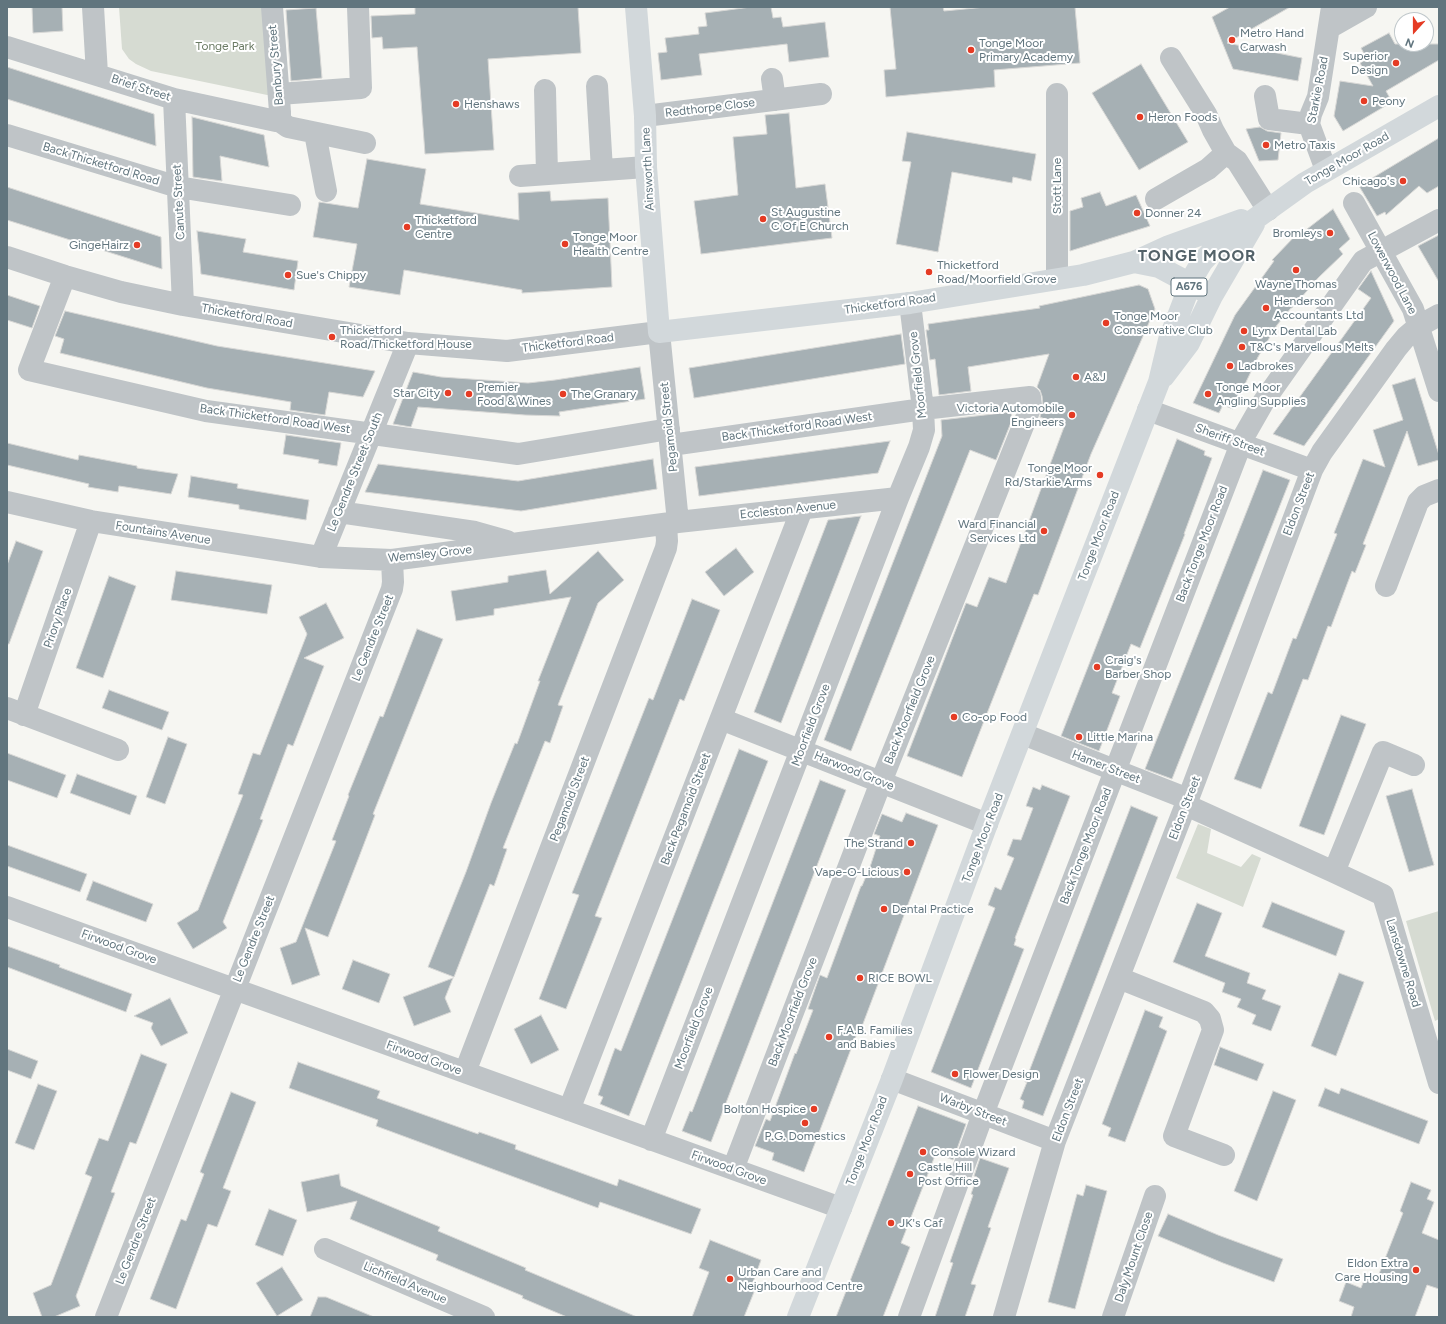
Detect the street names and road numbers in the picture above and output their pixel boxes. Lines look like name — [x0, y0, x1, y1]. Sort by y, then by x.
street label: Banbury Street — [265, 24, 287, 106]
street label: Starkie Road — [1304, 55, 1332, 125]
street label: Brief Street — [109, 72, 173, 104]
street label: Redthorpe Close — [664, 95, 756, 121]
street label: Ainsworth Lane — [639, 127, 657, 211]
street label: Tonge Moor Road — [1302, 129, 1392, 189]
street label: Back Thicketford Road — [41, 139, 161, 189]
street label: Stott Lane — [1050, 158, 1064, 214]
street label: Canute Street — [170, 164, 188, 240]
street label: Lowerwood Lane — [1364, 229, 1420, 317]
road number: A676 — [1171, 278, 1207, 296]
street label: Thicketford Road — [843, 290, 937, 318]
street label: Thicketford Road — [200, 301, 294, 331]
street label: Thicketford Road — [521, 330, 615, 356]
street label: Moorfield Grove — [906, 331, 930, 419]
street label: Pegamoid Street — [657, 381, 681, 473]
street label: Back Thicketford Road West — [199, 401, 351, 437]
street label: Back Thicketford Road West — [721, 409, 873, 445]
street label: Le Gendre Street South — [324, 410, 386, 534]
street label: Sheriff Street — [1193, 421, 1267, 459]
street label: Eldon Street — [1280, 470, 1318, 538]
street label: Back Tonge Moor Road — [1173, 484, 1231, 604]
street label: Tonge Moor Road — [1075, 489, 1123, 583]
street label: Eccleston Avenue — [739, 498, 837, 522]
street label: Fountains Avenue — [114, 518, 212, 548]
street label: Wemsley Grove — [387, 542, 473, 566]
street label: Priory Place — [41, 586, 75, 650]
street label: Le Gendre Street — [349, 593, 397, 683]
street label: Back Moorfield Grove — [882, 654, 938, 766]
street label: Moorfield Grove — [789, 682, 833, 768]
street label: Hamer Street — [1070, 747, 1142, 787]
street label: Harwood Grove — [812, 748, 896, 794]
street label: Back Pegamoid Street — [658, 751, 714, 867]
street label: Pegamoid Street — [547, 754, 593, 844]
street label: Eldon Street — [1166, 774, 1204, 842]
street label: Back Tonge Moor Road — [1057, 786, 1115, 906]
street label: Tonge Moor Road — [959, 791, 1007, 885]
street label: Le Gendre Street — [230, 894, 278, 984]
street label: Lansdowne Road — [1383, 917, 1423, 1009]
street label: Firwood Grove — [79, 927, 159, 967]
street label: Back Moorfield Grove — [766, 955, 820, 1069]
street label: Moorfield Grove — [672, 985, 716, 1071]
street label: Firwood Grove — [384, 1038, 464, 1078]
street label: Eldon Street — [1049, 1076, 1087, 1144]
street label: Warby Street — [937, 1091, 1009, 1129]
street label: Tonge Moor Road — [843, 1094, 891, 1188]
street label: Firwood Grove — [689, 1148, 769, 1188]
street label: Le Gendre Street — [113, 1195, 159, 1287]
street label: Daly Mount Close — [1112, 1210, 1156, 1304]
street label: Lichfield Avenue — [361, 1259, 449, 1307]

